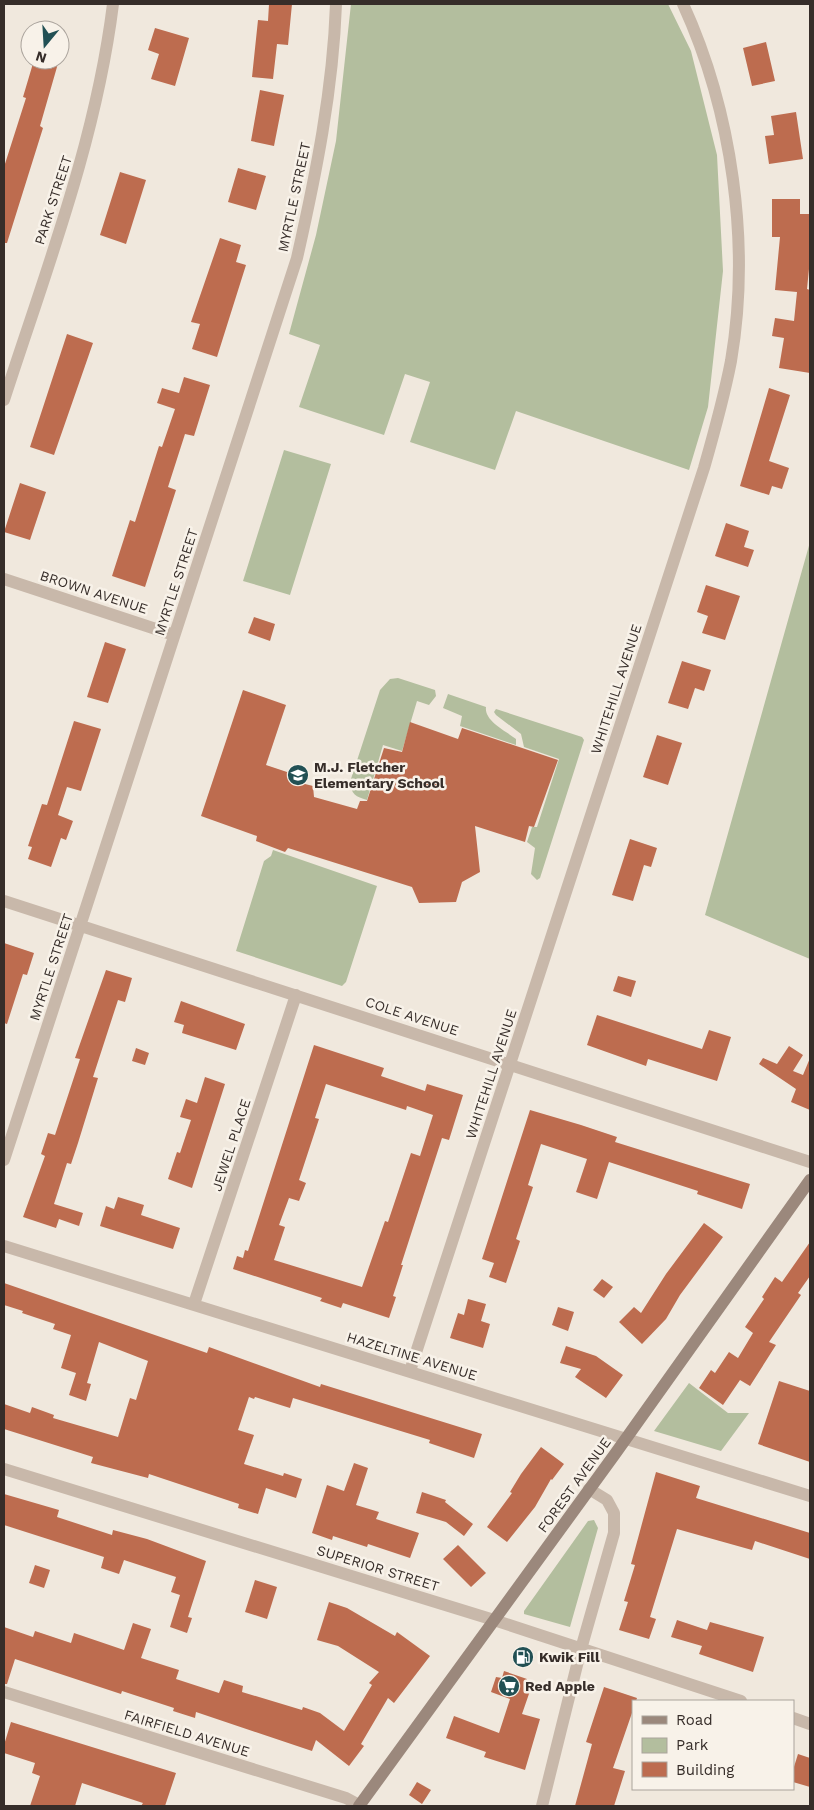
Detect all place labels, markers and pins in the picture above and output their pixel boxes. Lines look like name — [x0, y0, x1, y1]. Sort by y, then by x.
place label: M.J. Fletcher Elementary School — [314, 759, 445, 791]
school or university icon: M.J. Fletcher Elementary School — [286, 763, 310, 787]
fuel station icon: Kwik Fill — [511, 1645, 535, 1669]
place label: Kwik Fill — [539, 1649, 600, 1665]
supermarket icon: Red Apple — [497, 1674, 521, 1698]
place label: Red Apple — [525, 1678, 595, 1694]

